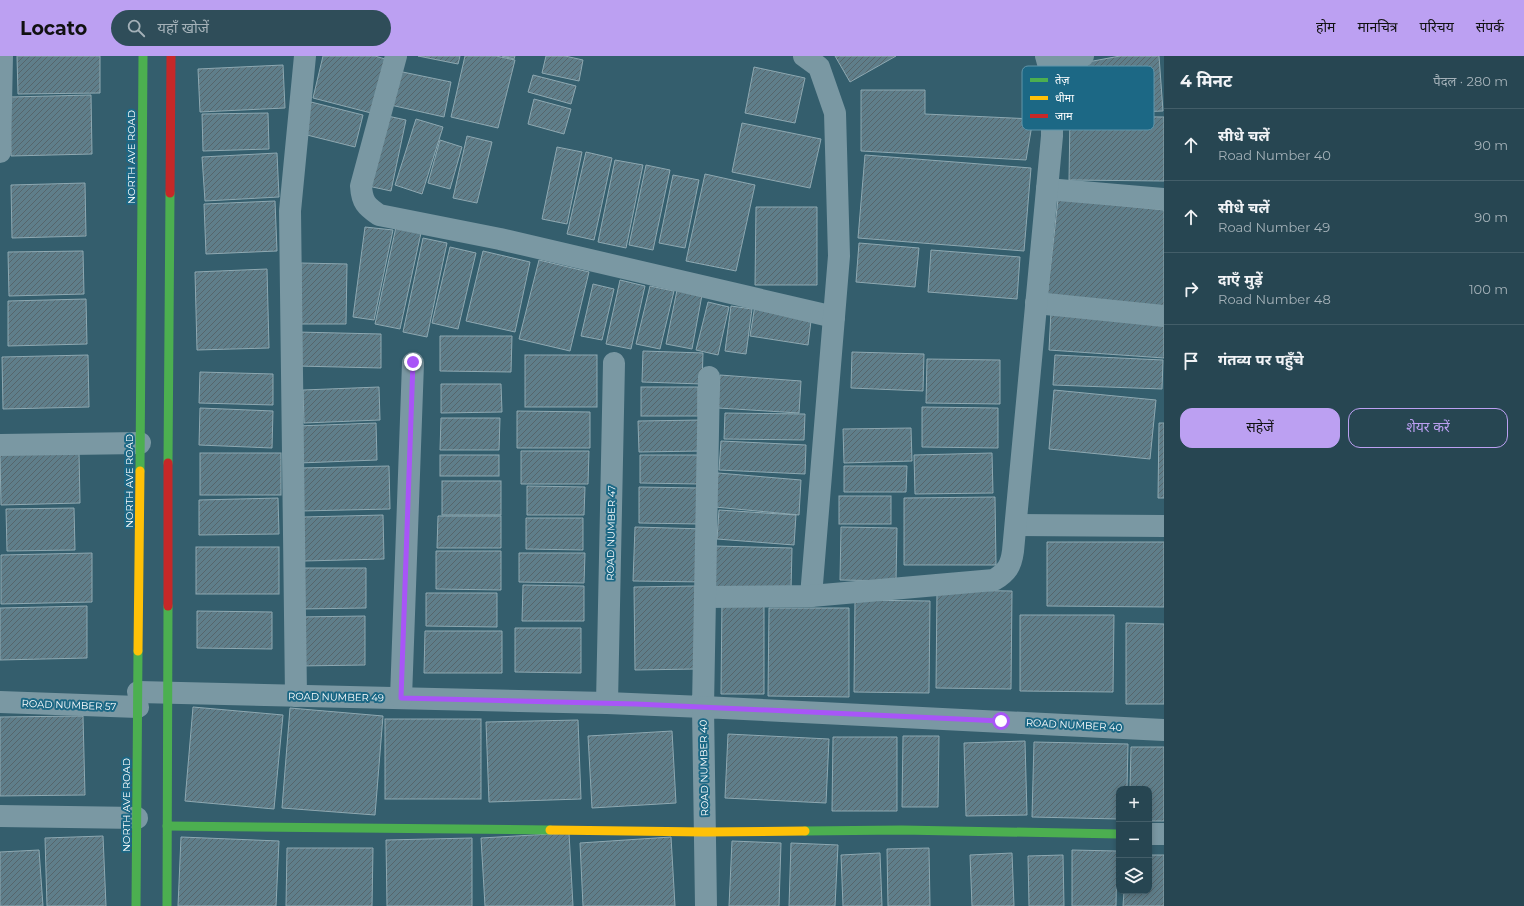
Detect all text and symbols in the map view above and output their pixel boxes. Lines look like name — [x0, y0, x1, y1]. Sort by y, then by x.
search box — [111, 10, 391, 46]
text: Locato — [20, 17, 87, 40]
icon: search — [125, 17, 147, 39]
text: यहाँ खोजें — [157, 18, 209, 37]
text: होम — [1316, 18, 1335, 36]
text: मानचित्र — [1357, 18, 1398, 36]
text: परिचय — [1420, 18, 1454, 36]
text: संपर्क — [1476, 18, 1504, 36]
legend — [1022, 66, 1154, 130]
text: 4 मिनट — [1180, 71, 1232, 91]
text: तेज़ — [1055, 73, 1070, 87]
text: पैदल · 280 m — [1433, 73, 1508, 89]
text: धीमा — [1055, 91, 1074, 105]
text: जाम — [1055, 109, 1073, 123]
street label: NORTH AVE ROAD — [125, 110, 138, 204]
text: सीधे चलें — [1218, 126, 1270, 145]
icon: ahead — [1180, 134, 1202, 156]
text: 90 m — [1474, 137, 1508, 153]
text: Road Number 40 — [1218, 147, 1331, 163]
text: सीधे चलें — [1218, 198, 1270, 217]
icon: ahead — [1180, 206, 1202, 228]
text: 90 m — [1474, 209, 1508, 225]
text: Road Number 49 — [1218, 219, 1330, 235]
text: दाएँ मुड़ें — [1218, 270, 1263, 289]
icon: right — [1180, 278, 1202, 300]
text: 100 m — [1469, 281, 1508, 297]
text: Road Number 48 — [1218, 291, 1331, 307]
icon: arrive — [1180, 350, 1202, 372]
text: गंतव्य पर पहुँचे — [1218, 350, 1304, 369]
route end — [404, 353, 422, 371]
button: सहेजें — [1180, 408, 1340, 448]
button: शेयर करें — [1348, 408, 1508, 448]
street label: NORTH AVE ROAD — [123, 434, 136, 528]
street label: ROAD NUMBER 47 — [604, 485, 618, 581]
street label: ROAD NUMBER 49 — [288, 690, 384, 704]
street label: ROAD NUMBER 57 — [21, 697, 117, 713]
route start — [992, 712, 1010, 730]
street label: ROAD NUMBER 40 — [1025, 716, 1123, 734]
street label: ROAD NUMBER 40 — [697, 719, 711, 816]
street label: NORTH AVE ROAD — [120, 758, 133, 852]
map controls — [1116, 786, 1152, 894]
button: + — [1116, 786, 1152, 822]
button: − — [1116, 822, 1152, 858]
button: layers — [1116, 858, 1152, 894]

